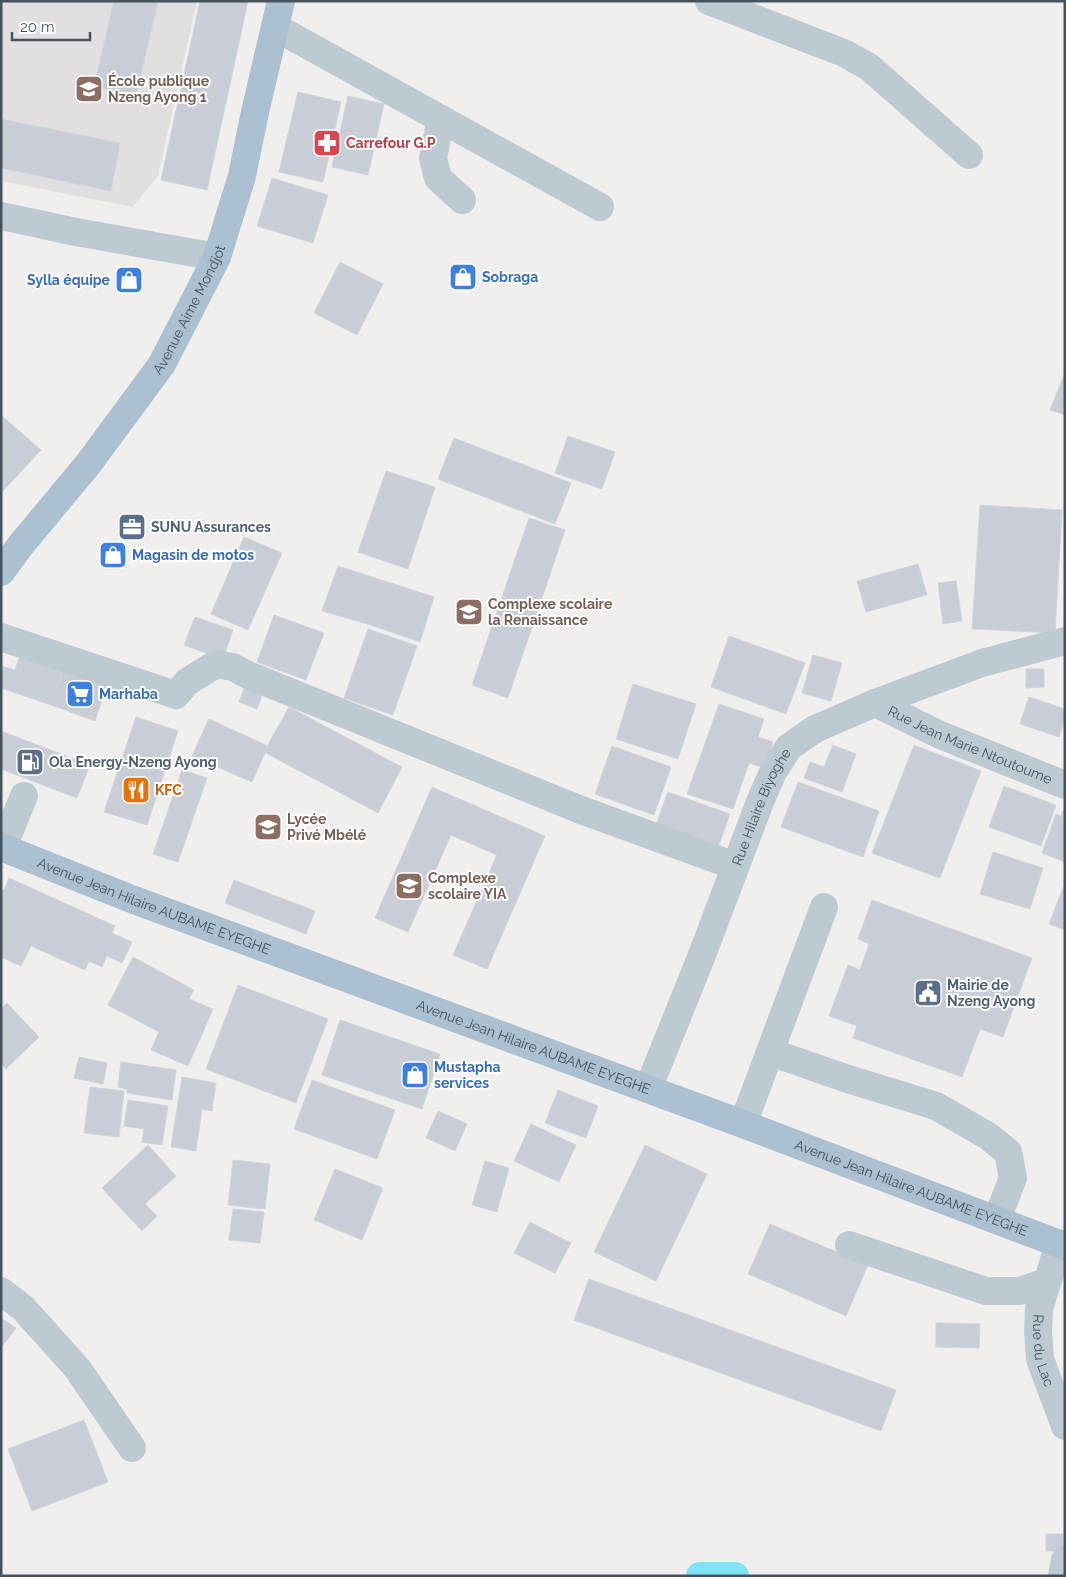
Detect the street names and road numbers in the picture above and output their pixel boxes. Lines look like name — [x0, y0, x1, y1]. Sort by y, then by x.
street label: Avenue Aime Mondjot — [149, 243, 228, 377]
street label: Rue Jean Marie Ntoutoume — [885, 703, 1054, 787]
street label: Rue Hilaire Biyoghe — [729, 745, 794, 868]
street label: Avenue Jean Hilaire AUBAME EYEGHE — [35, 854, 273, 958]
street label: Avenue Jean Hilaire AUBAME EYEGHE — [414, 997, 653, 1097]
street label: Avenue Jean Hilaire AUBAME EYEGHE — [792, 1136, 1030, 1239]
street label: Rue du Lac — [1030, 1314, 1058, 1389]

